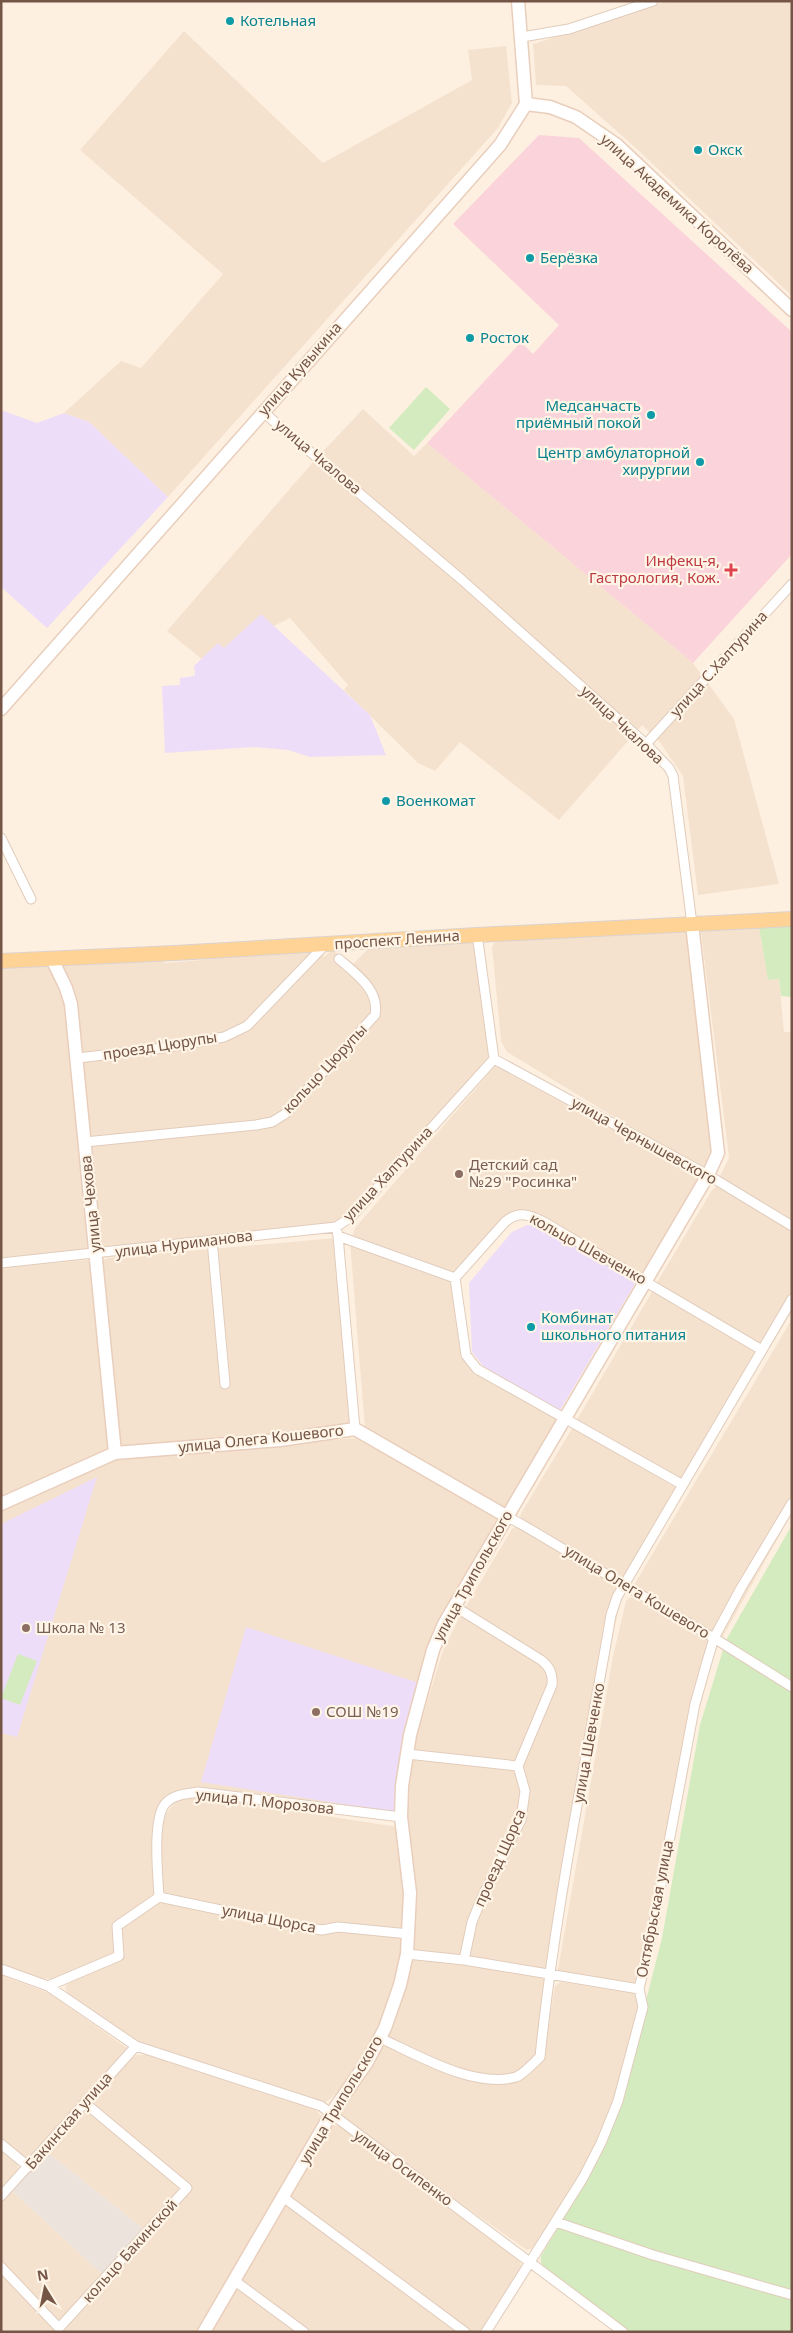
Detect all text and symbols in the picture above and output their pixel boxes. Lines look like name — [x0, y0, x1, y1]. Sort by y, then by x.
place label: Котельная — [240, 10, 316, 30]
marker: Котельная — [224, 15, 236, 27]
street label: улица Академика Королёва — [597, 129, 759, 278]
place label: Окск — [708, 139, 742, 159]
marker: Окск — [692, 144, 704, 156]
place label: Берёзка — [540, 247, 598, 267]
marker: Берёзка — [524, 252, 536, 264]
street label: улица Кувыкина — [253, 317, 345, 419]
place label: Росток — [480, 327, 529, 347]
marker: Росток — [464, 332, 476, 344]
place label: Медсанчасть приёмный покой — [516, 395, 641, 432]
marker: Медсанчасть приёмный покой — [645, 409, 657, 421]
street label: улица Чкалова — [271, 414, 366, 498]
place label: Центр амбулаторной хирургии — [537, 442, 690, 479]
marker: Центр амбулаторной хирургии — [694, 456, 706, 468]
place label: Инфекц-я, Гастрология, Кож. — [589, 550, 720, 587]
marker: Инфекц-я, Гастрология, Кож. — [724, 563, 738, 577]
street label: улица С.Халтурина — [665, 606, 771, 721]
street label: улица Чкалова — [577, 680, 669, 768]
place label: Военкомат — [396, 790, 475, 810]
marker: Военкомат — [380, 795, 392, 807]
street label: проспект Ленина — [334, 925, 460, 953]
street label: кольцо Цюрупы — [278, 1019, 371, 1117]
street label: проезд Цюрупы — [101, 1026, 218, 1064]
street label: улица Чернышевского — [568, 1092, 721, 1189]
street label: улица Халтурина — [338, 1122, 436, 1225]
place label: Детский сад №29 "Росинка" — [469, 1154, 577, 1191]
street label: улица Чехова — [75, 1155, 105, 1254]
marker: Детский сад №29 "Росинка" — [453, 1168, 465, 1180]
street label: кольцо Шевченко — [526, 1208, 651, 1289]
street label: улица Нуриманова — [114, 1225, 254, 1261]
place label: Комбинат школьного питания — [541, 1307, 686, 1344]
marker: Комбинат школьного питания — [525, 1321, 537, 1333]
street label: улица Олега Кошевого — [177, 1419, 345, 1457]
street label: улица Трипольского — [428, 1506, 517, 1645]
street label: улица Олега Кошевого — [561, 1540, 714, 1642]
place label: Школа № 13 — [36, 1617, 126, 1637]
marker: Школа № 13 — [20, 1622, 32, 1634]
street label: улица Шевченко — [568, 1681, 608, 1804]
place label: СОШ №19 — [326, 1701, 399, 1721]
marker: СОШ №19 — [310, 1706, 322, 1718]
street label: улица П. Морозова — [195, 1784, 335, 1818]
street label: проезд Щорса — [469, 1806, 530, 1910]
street label: Октябрьская улица — [631, 1838, 677, 1979]
street label: улица Щорса — [220, 1899, 318, 1937]
street label: улица Трипольского — [294, 2031, 387, 2168]
street label: Бакинская улица — [21, 2068, 116, 2173]
street label: улица Осипенко — [350, 2125, 457, 2210]
street label: кольцо Бакинской — [77, 2194, 181, 2306]
north arrow — [20, 2263, 70, 2313]
text: N — [35, 2264, 50, 2285]

